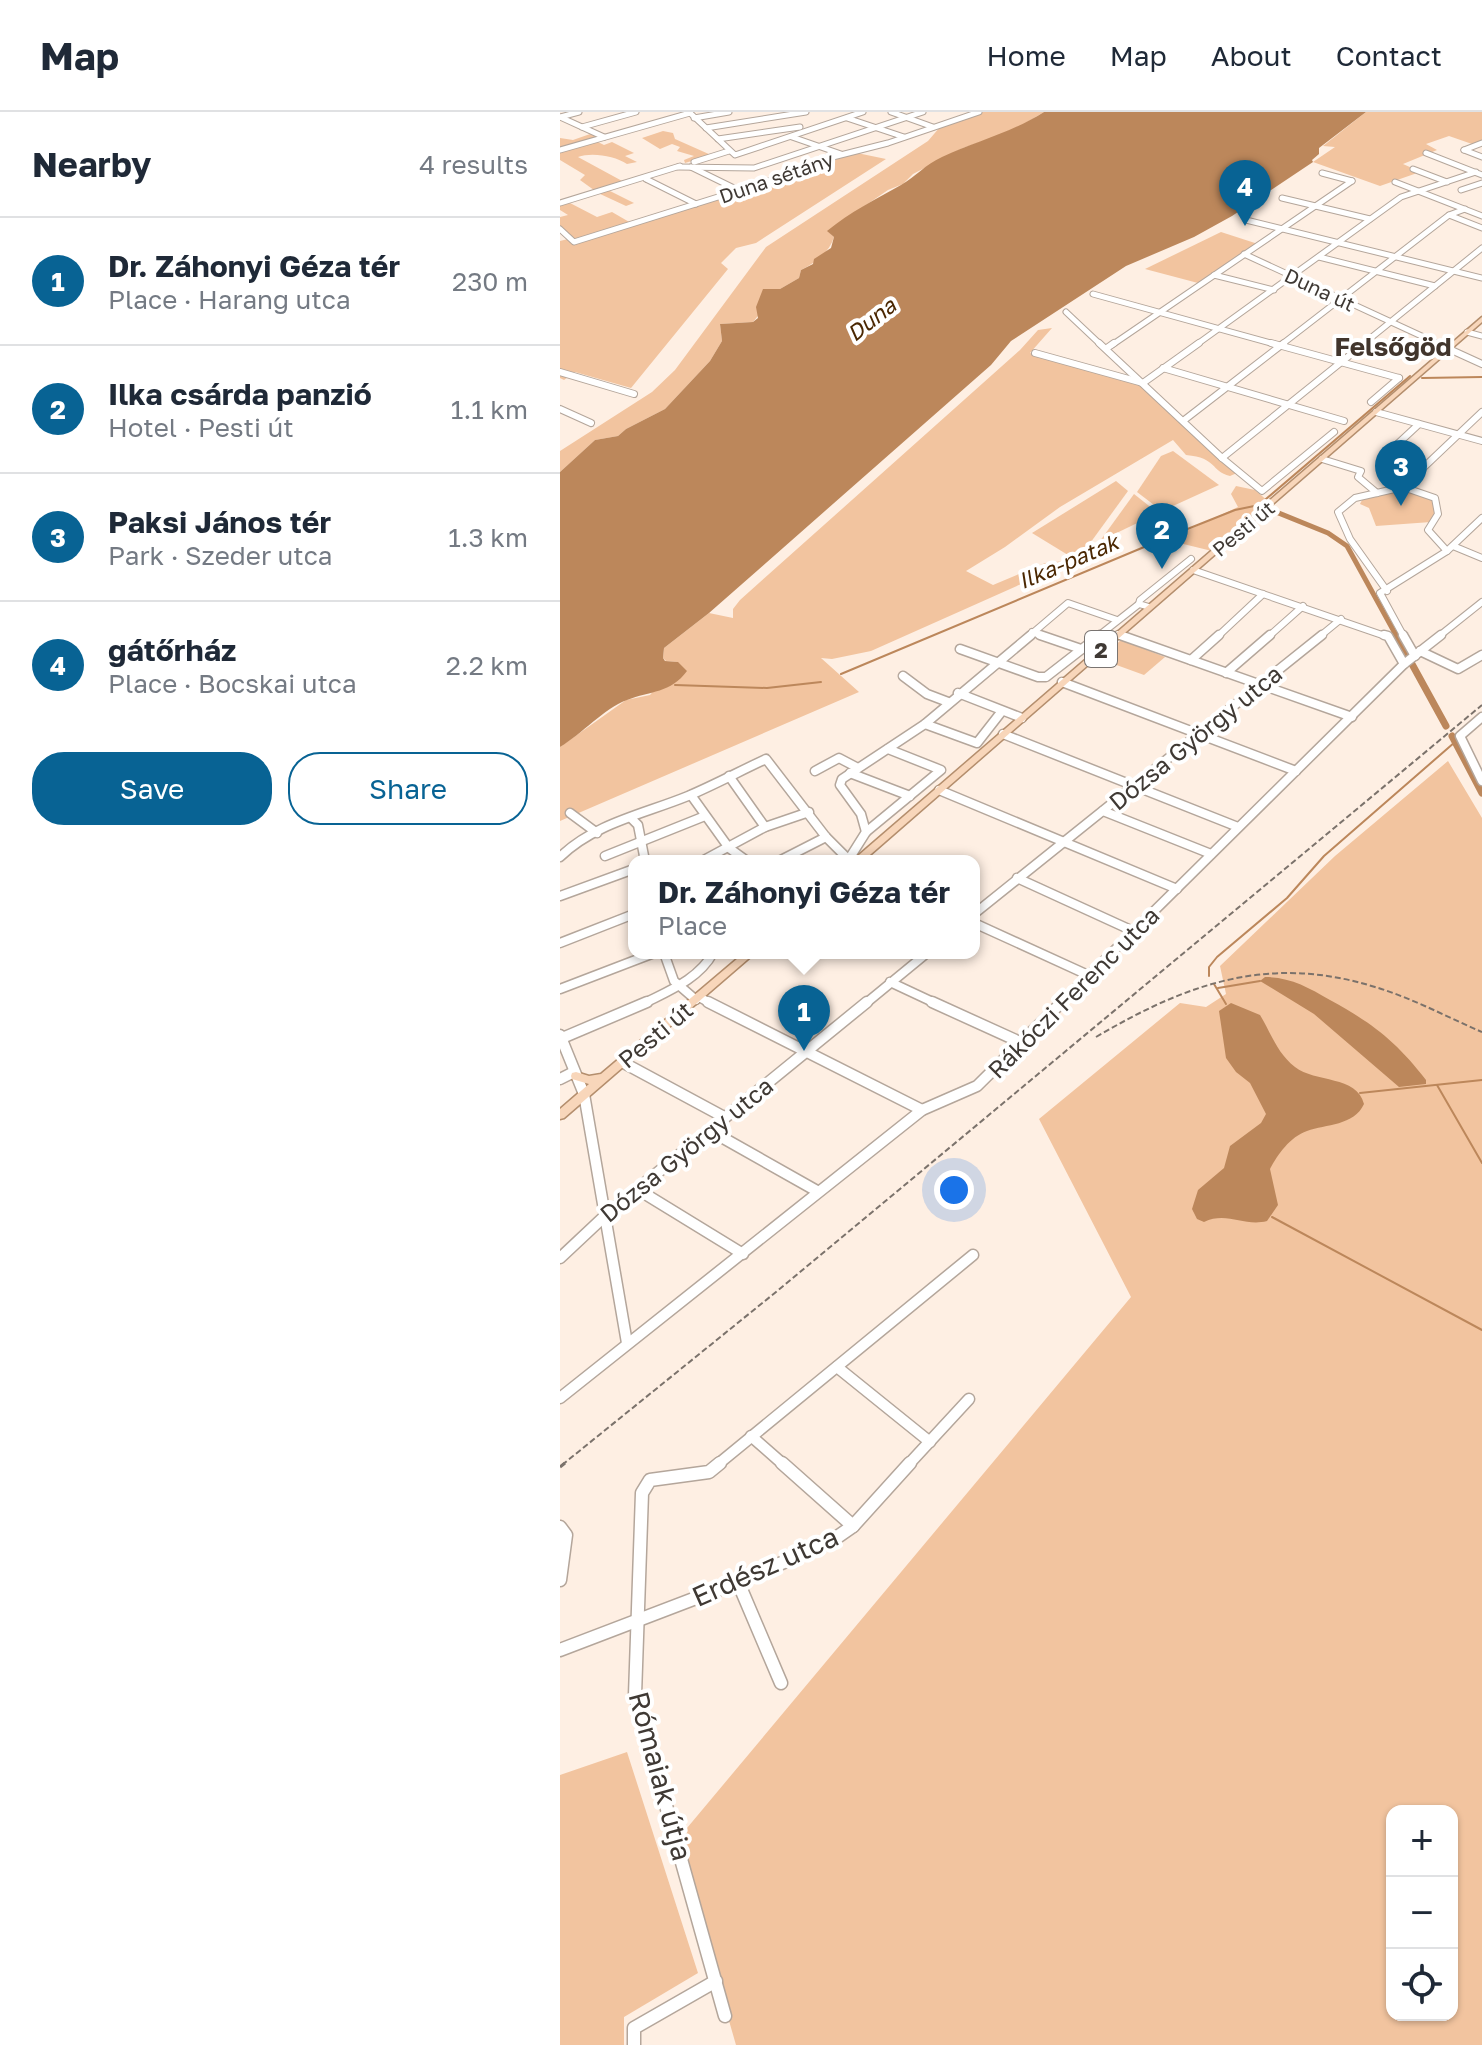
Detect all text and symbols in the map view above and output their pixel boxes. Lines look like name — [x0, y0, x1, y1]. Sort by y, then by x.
text: Map — [40, 33, 119, 78]
text: Home — [987, 39, 1066, 72]
text: Map — [1110, 39, 1167, 72]
text: About — [1211, 39, 1292, 72]
text: Contact — [1336, 39, 1442, 72]
text: Nearby — [32, 144, 152, 184]
street label: Duna sétány — [716, 146, 836, 208]
text: 4 results — [419, 149, 528, 180]
pin: 4 — [1219, 160, 1271, 226]
text: Dr. Záhonyi Géza tér — [108, 248, 400, 284]
street label: Duna út — [1281, 262, 1359, 316]
text: 1 — [51, 266, 65, 297]
text: 230 m — [452, 266, 528, 297]
text: Place · Harang utca — [108, 284, 351, 315]
water label: Duna — [841, 291, 902, 346]
district label: Felsőgöd — [1334, 331, 1452, 362]
text: Ilka csárda panzió — [108, 376, 372, 412]
text: 2 — [50, 394, 66, 425]
text: 1.1 km — [451, 394, 528, 425]
text: Hotel · Pesti út — [108, 412, 294, 443]
pin: 3 — [1375, 440, 1427, 506]
street label: Pesti út — [1207, 495, 1279, 561]
pin: 2 — [1136, 503, 1188, 569]
text: Paksi János tér — [108, 504, 331, 540]
text: 3 — [50, 522, 66, 553]
text: 1.3 km — [448, 522, 528, 553]
water label: Ilka-patak — [1014, 527, 1125, 594]
text: Park · Szeder utca — [108, 540, 333, 571]
road number: 2 — [1085, 631, 1117, 667]
text: gátőrház — [108, 632, 236, 668]
text: 4 — [50, 650, 66, 681]
text: 2.2 km — [446, 650, 528, 681]
street label: Dózsa György utca — [1103, 658, 1287, 816]
text: Place · Bocskai utca — [108, 668, 357, 699]
button: Save — [32, 752, 272, 825]
button: Share — [288, 752, 528, 825]
popup — [628, 855, 980, 959]
text: Dr. Záhonyi Géza tér — [658, 874, 950, 910]
street label: Rákóczi Ferenc utca — [981, 900, 1165, 1084]
text: Place — [658, 910, 727, 941]
pin: 1 — [778, 985, 830, 1051]
street label: Pesti út — [612, 995, 698, 1073]
street label: Dózsa György utca — [594, 1070, 778, 1228]
your location — [934, 1170, 974, 1210]
street label: Erdész utca — [687, 1519, 843, 1613]
street label: Rómaiak útja — [623, 1688, 699, 1864]
map controls — [1386, 1805, 1458, 2021]
button: + — [1386, 1805, 1458, 1877]
button: − — [1386, 1877, 1458, 1949]
button: locate — [1386, 1949, 1458, 2021]

